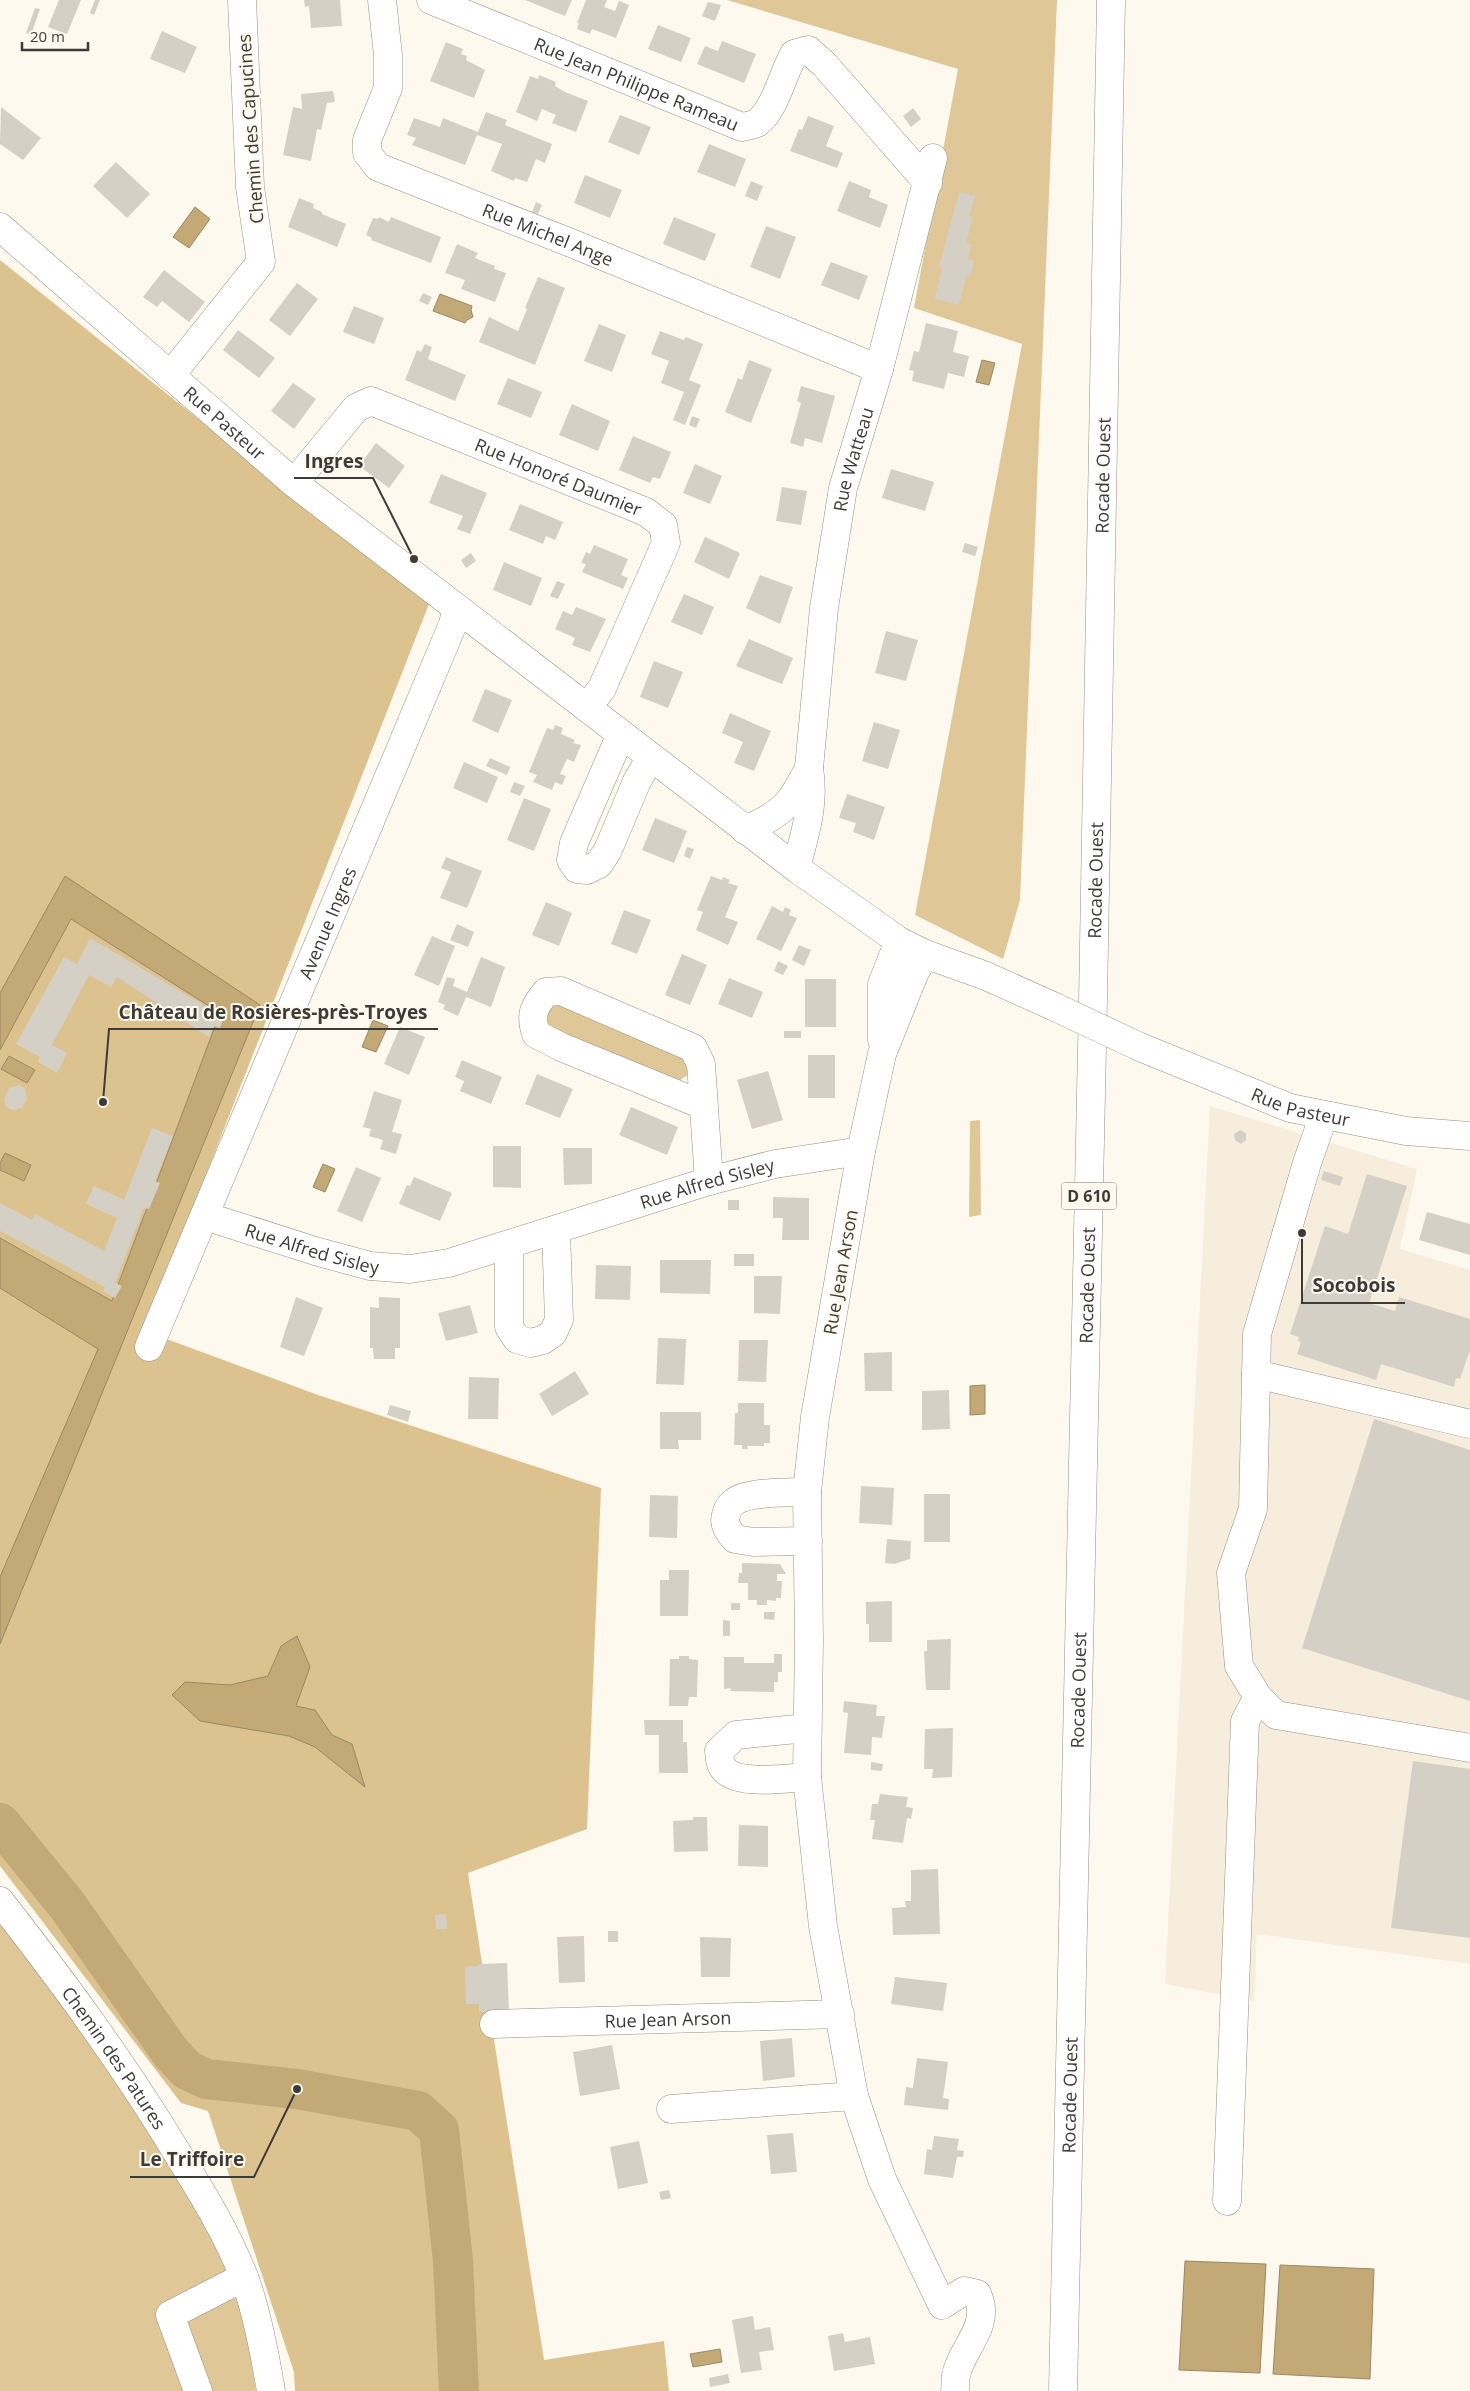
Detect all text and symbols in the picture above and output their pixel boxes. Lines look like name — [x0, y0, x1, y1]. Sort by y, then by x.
scale bar — [22, 20, 89, 52]
text: 20 m — [30, 26, 65, 46]
street label: Rue Jean Philippe Rameau — [531, 31, 742, 136]
street label: Chemin des Capucines — [231, 33, 269, 225]
street label: Rue Michel Ange — [479, 197, 617, 271]
street label: Rue Pasteur — [179, 380, 271, 465]
street label: Rue Watteau — [827, 404, 879, 513]
street label: Rocade Ouest — [1089, 417, 1115, 534]
street label: Rue Honoré Daumier — [471, 432, 646, 521]
callout: Ingres — [294, 444, 373, 478]
text: Ingres — [305, 448, 363, 474]
street label: Rocade Ouest — [1082, 822, 1108, 939]
street label: Avenue Ingres — [293, 863, 361, 983]
callout: Château de Rosières-près-Troyes — [109, 995, 438, 1029]
text: Château de Rosières-près-Troyes — [118, 999, 428, 1025]
street label: Rue Pasteur — [1248, 1082, 1353, 1132]
street label: Rue Alfred Sisley — [637, 1152, 778, 1214]
road number: D 610 — [1062, 1182, 1116, 1210]
street label: Rue Jean Arson — [817, 1207, 863, 1337]
street label: Rue Alfred Sisley — [242, 1217, 381, 1279]
street label: Rocade Ouest — [1074, 1227, 1100, 1344]
callout: Socobois — [1302, 1269, 1405, 1303]
text: Socobois — [1313, 1272, 1395, 1298]
street label: Rocade Ouest — [1065, 1632, 1091, 1749]
street label: Chemin des Patures — [57, 1981, 172, 2134]
street label: Rue Jean Arson — [604, 2005, 732, 2033]
street label: Rocade Ouest — [1056, 2037, 1083, 2154]
callout: Le Triffoire — [130, 2143, 254, 2177]
text: Le Triffoire — [140, 2146, 244, 2172]

